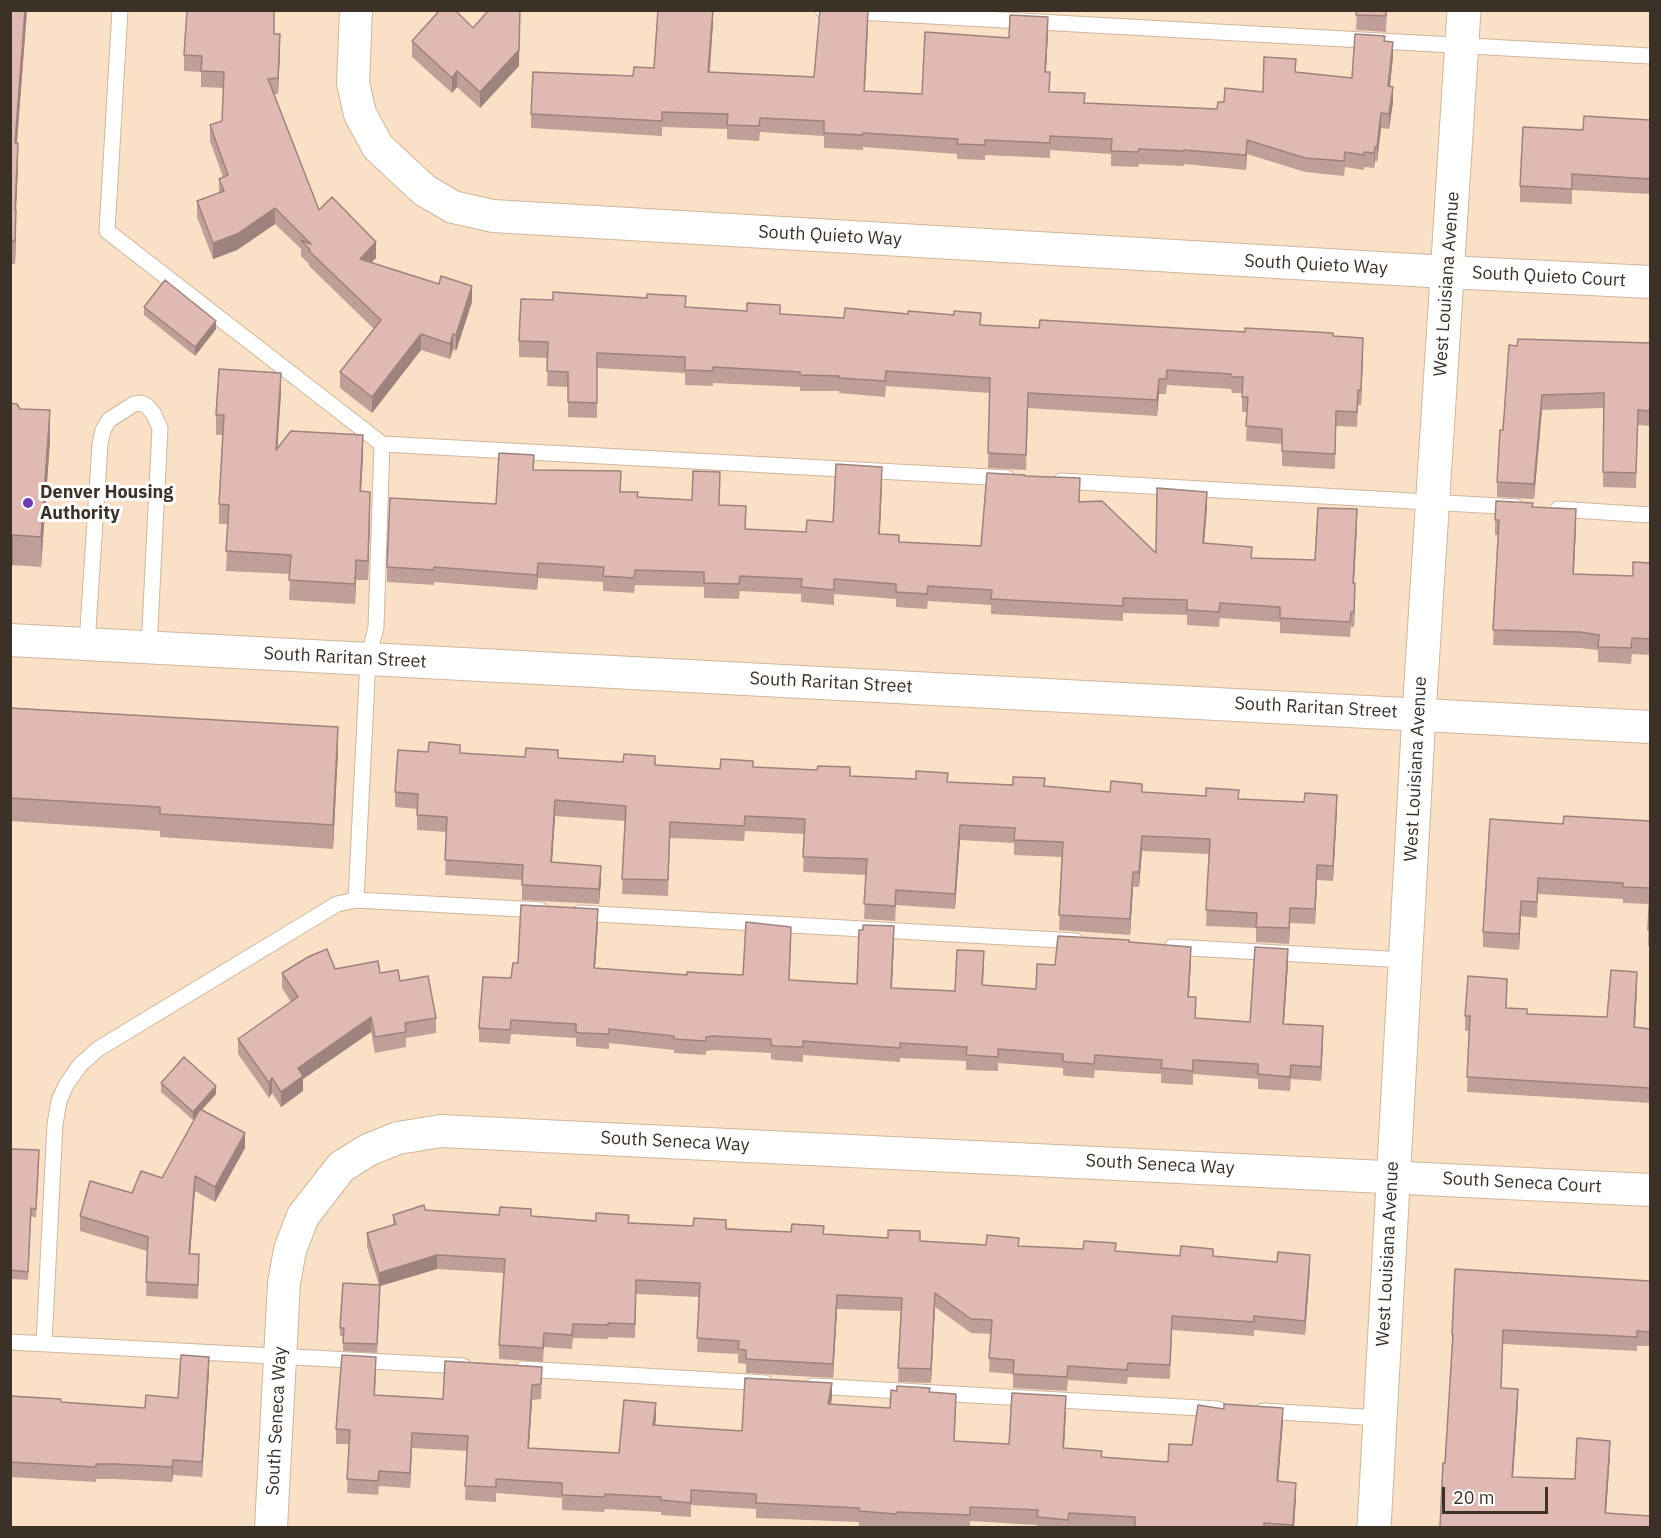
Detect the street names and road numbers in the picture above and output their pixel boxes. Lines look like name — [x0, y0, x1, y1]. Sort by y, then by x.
street label: West Louisiana Avenue — [1430, 191, 1464, 377]
street label: South Quieto Way — [758, 221, 902, 251]
street label: South Quieto Way — [1244, 250, 1388, 280]
street label: South Quieto Court — [1472, 262, 1626, 292]
street label: South Raritan Street — [263, 643, 427, 673]
street label: South Raritan Street — [749, 668, 913, 698]
street label: West Louisiana Avenue — [1400, 676, 1432, 862]
street label: South Raritan Street — [1234, 693, 1398, 723]
street label: South Seneca Way — [600, 1127, 750, 1157]
street label: South Seneca Way — [1085, 1150, 1235, 1180]
street label: West Louisiana Avenue — [1372, 1161, 1404, 1347]
street label: South Seneca Court — [1442, 1168, 1602, 1198]
street label: South Seneca Way — [262, 1346, 292, 1496]

